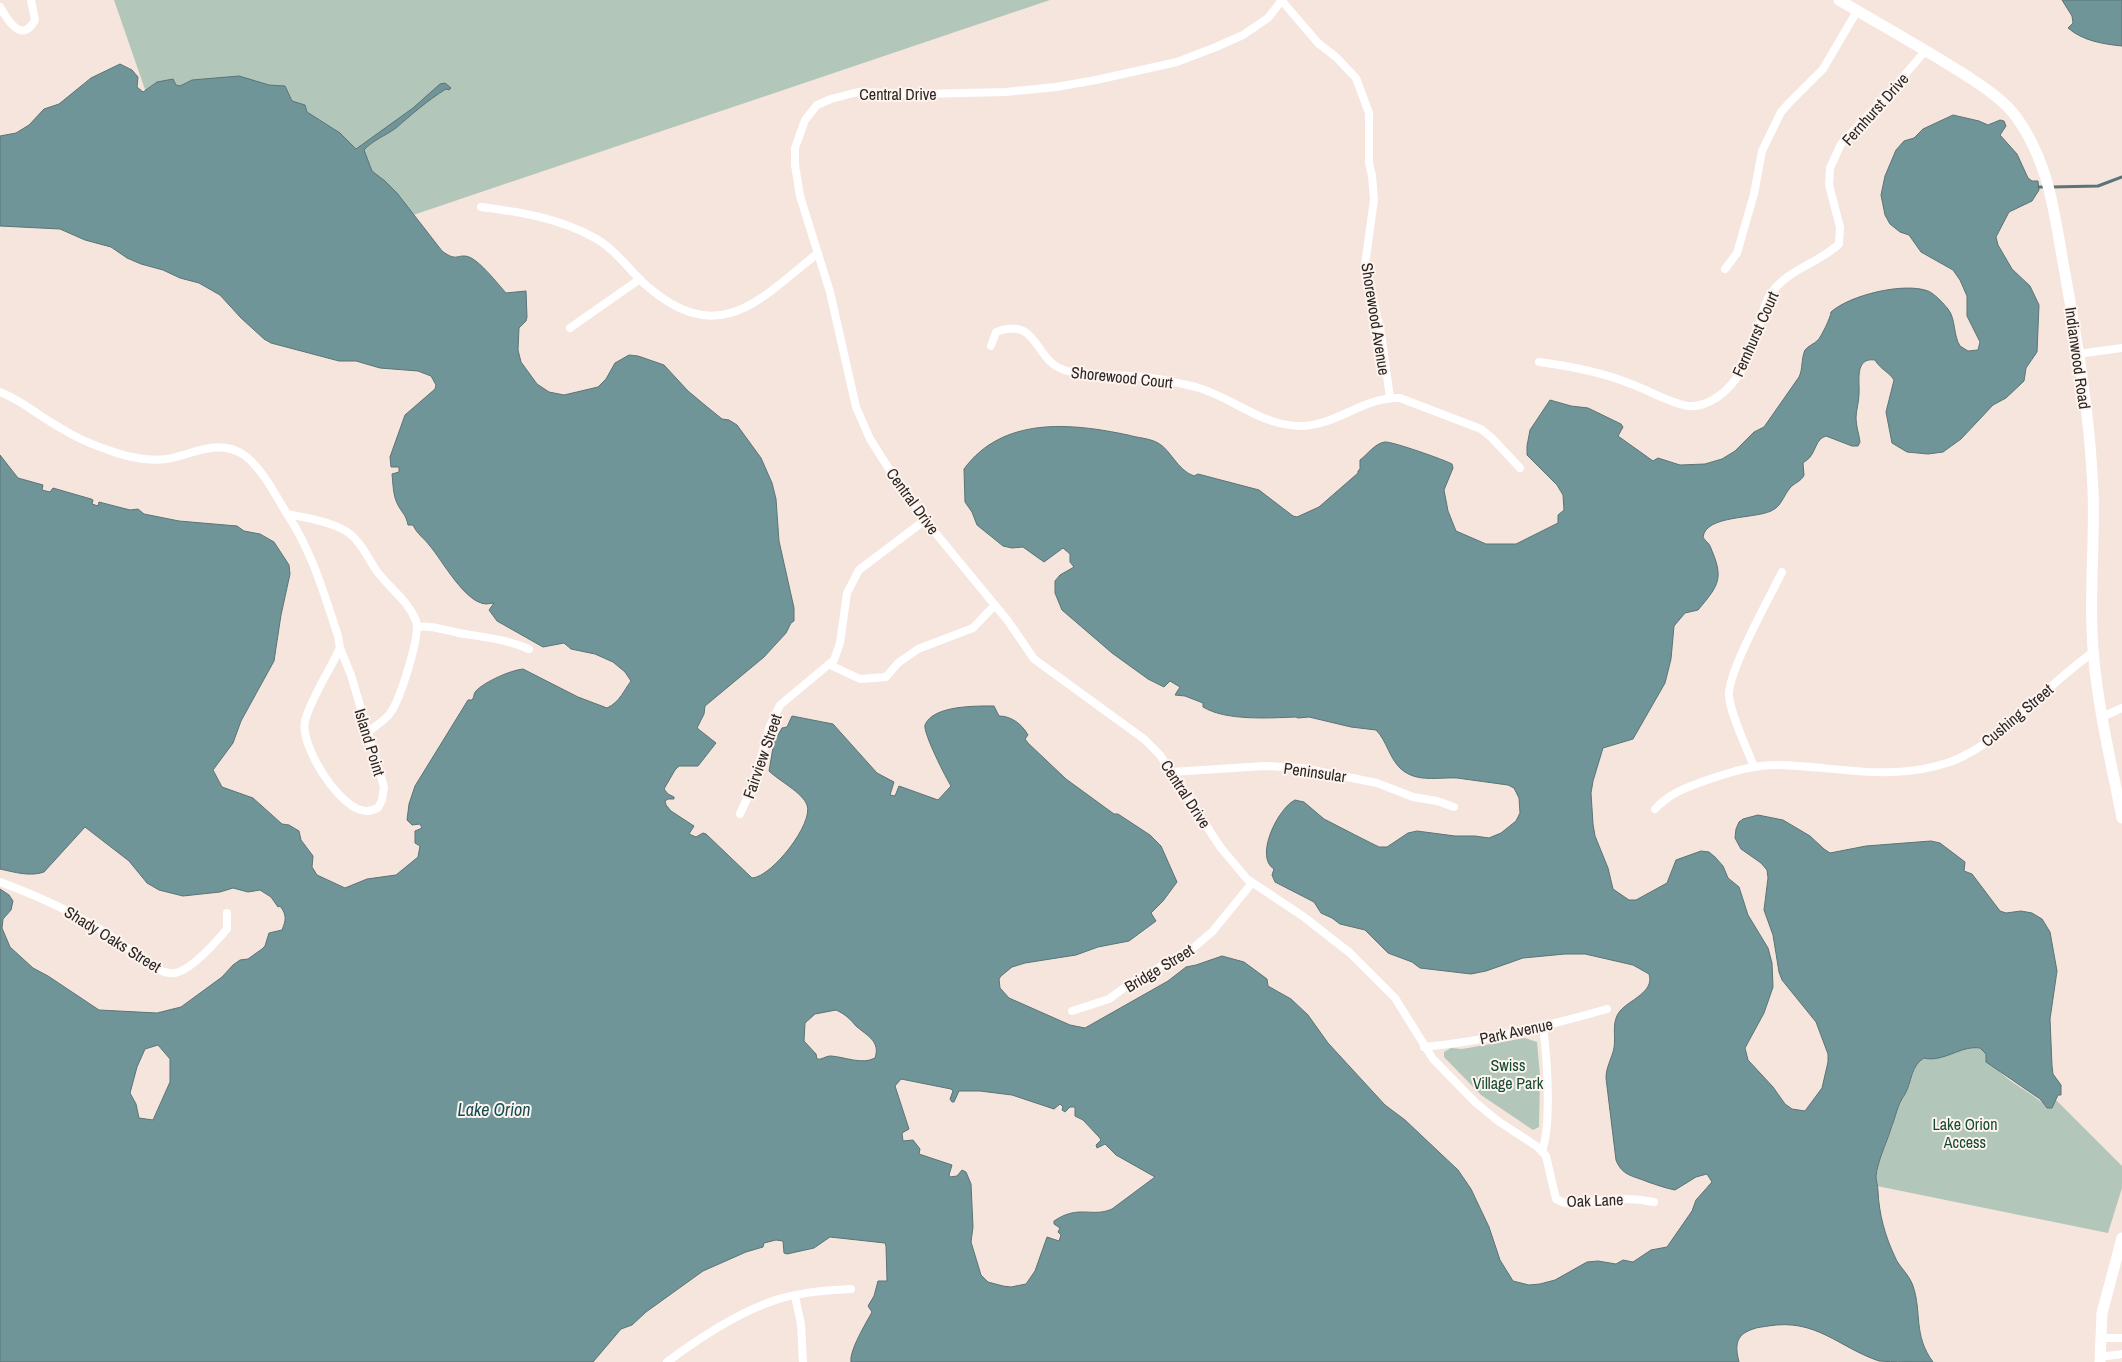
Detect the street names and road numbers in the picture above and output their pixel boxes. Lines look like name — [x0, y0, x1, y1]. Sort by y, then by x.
street label: Fernhurst Drive — [1837, 68, 1913, 150]
street label: Central Drive — [859, 83, 937, 105]
street label: Shorewood Avenue — [1356, 261, 1396, 377]
street label: Fernhurst Court — [1726, 288, 1784, 380]
street label: Indianwood Road — [2060, 306, 2096, 410]
street label: Shorewood Court — [1070, 361, 1174, 393]
street label: Central Drive — [881, 463, 945, 539]
street label: Cushing Street — [1976, 678, 2058, 752]
street label: Island Point — [349, 706, 391, 779]
street label: Fairview Street — [737, 710, 787, 801]
street label: Central Drive — [1156, 756, 1216, 832]
street label: Peninsular — [1282, 757, 1348, 787]
street label: Shady Oaks Street — [60, 900, 166, 978]
street label: Bridge Street — [1120, 938, 1198, 997]
street label: Park Avenue — [1477, 1013, 1555, 1049]
street label: Oak Lane — [1566, 1188, 1624, 1212]

